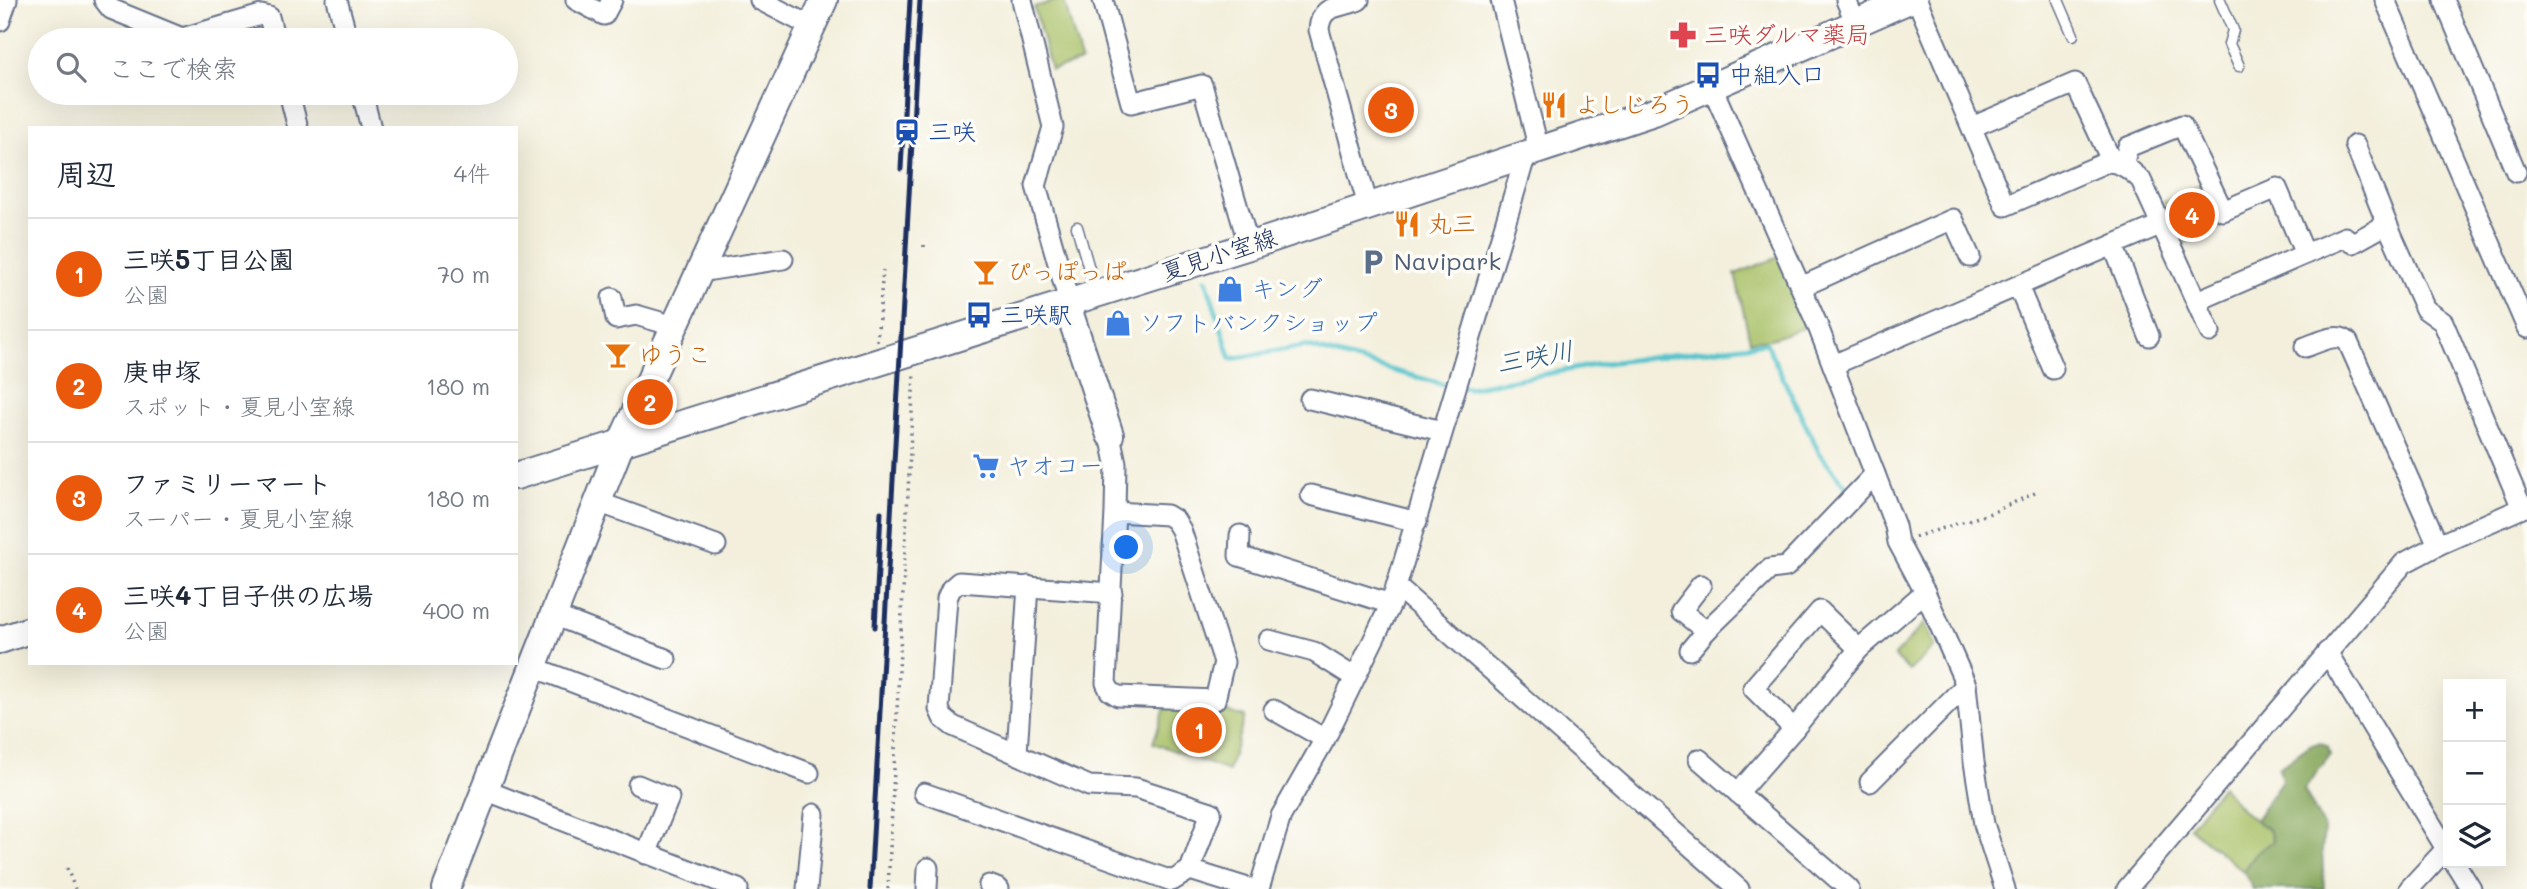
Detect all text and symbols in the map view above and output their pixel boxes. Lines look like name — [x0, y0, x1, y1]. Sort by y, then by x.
place label: 三咲ダルマ薬局 — [1704, 18, 1870, 49]
pharmacy icon: 三咲ダルマ薬局 — [1668, 20, 1698, 50]
search box — [28, 28, 518, 105]
icon: search — [52, 48, 90, 86]
text: ここで検索 — [108, 51, 238, 85]
place label: 中組入口 — [1729, 58, 1825, 89]
bus stop icon: 中組入口 — [1693, 60, 1723, 90]
pin: 3 — [1368, 84, 1414, 136]
place label: よしじろう — [1575, 88, 1695, 119]
restaurant icon: よしじろう — [1539, 90, 1569, 120]
place label: 三咲 — [928, 115, 976, 146]
station icon: 三咲 — [892, 117, 922, 147]
text: 周辺 — [56, 153, 116, 193]
text: 4件 — [453, 158, 490, 188]
pin: 4 — [2169, 189, 2215, 241]
place label: 丸三 — [1428, 207, 1476, 238]
restaurant icon: 丸三 — [1392, 209, 1422, 239]
street label: 夏見小室線 — [1157, 220, 1280, 287]
text: 三咲5丁目公園 — [123, 242, 294, 276]
place label: Navipark — [1394, 245, 1501, 276]
parking icon: Navipark — [1358, 247, 1388, 277]
place label: ぴっぽっぱ — [1007, 255, 1127, 286]
bar icon: ぴっぽっぱ — [971, 257, 1001, 287]
text: 1 — [74, 259, 84, 289]
text: 70 m — [437, 259, 490, 289]
place label: キング — [1251, 272, 1323, 303]
shop icon: キング — [1215, 274, 1245, 304]
text: 公園 — [123, 279, 169, 309]
place label: 三咲駅 — [1000, 298, 1072, 329]
bus stop icon: 三咲駅 — [964, 300, 994, 330]
place label: ソフトバンクショップ — [1139, 306, 1378, 337]
shop icon: ソフトバンクショップ — [1103, 308, 1133, 338]
water label: 三咲川 — [1493, 332, 1576, 380]
place label: ゆうこ — [639, 338, 711, 369]
bar icon: ゆうこ — [603, 340, 633, 370]
text: 庚申塚 — [123, 354, 201, 388]
text: 2 — [73, 371, 85, 401]
text: 180 m — [426, 371, 490, 401]
pin: 2 — [627, 376, 673, 428]
text: スポット · 夏見小室線 — [123, 391, 355, 421]
place label: ヤオコー — [1007, 449, 1103, 480]
supermarket icon: ヤオコー — [971, 451, 1001, 481]
text: ファミリーマート — [123, 466, 332, 500]
text: 3 — [72, 483, 86, 513]
text: 180 m — [426, 483, 490, 513]
text: スーパー · 夏見小室線 — [123, 503, 354, 533]
your location — [1109, 530, 1143, 564]
text: 三咲4丁目子供の広場 — [123, 578, 373, 612]
text: 4 — [72, 595, 86, 625]
text: 400 m — [422, 595, 490, 625]
text: 公園 — [123, 615, 169, 645]
map controls — [2443, 679, 2506, 868]
button: + — [2443, 679, 2506, 742]
pin: 1 — [1176, 704, 1222, 756]
button: − — [2443, 742, 2506, 805]
button: layers — [2443, 805, 2506, 868]

